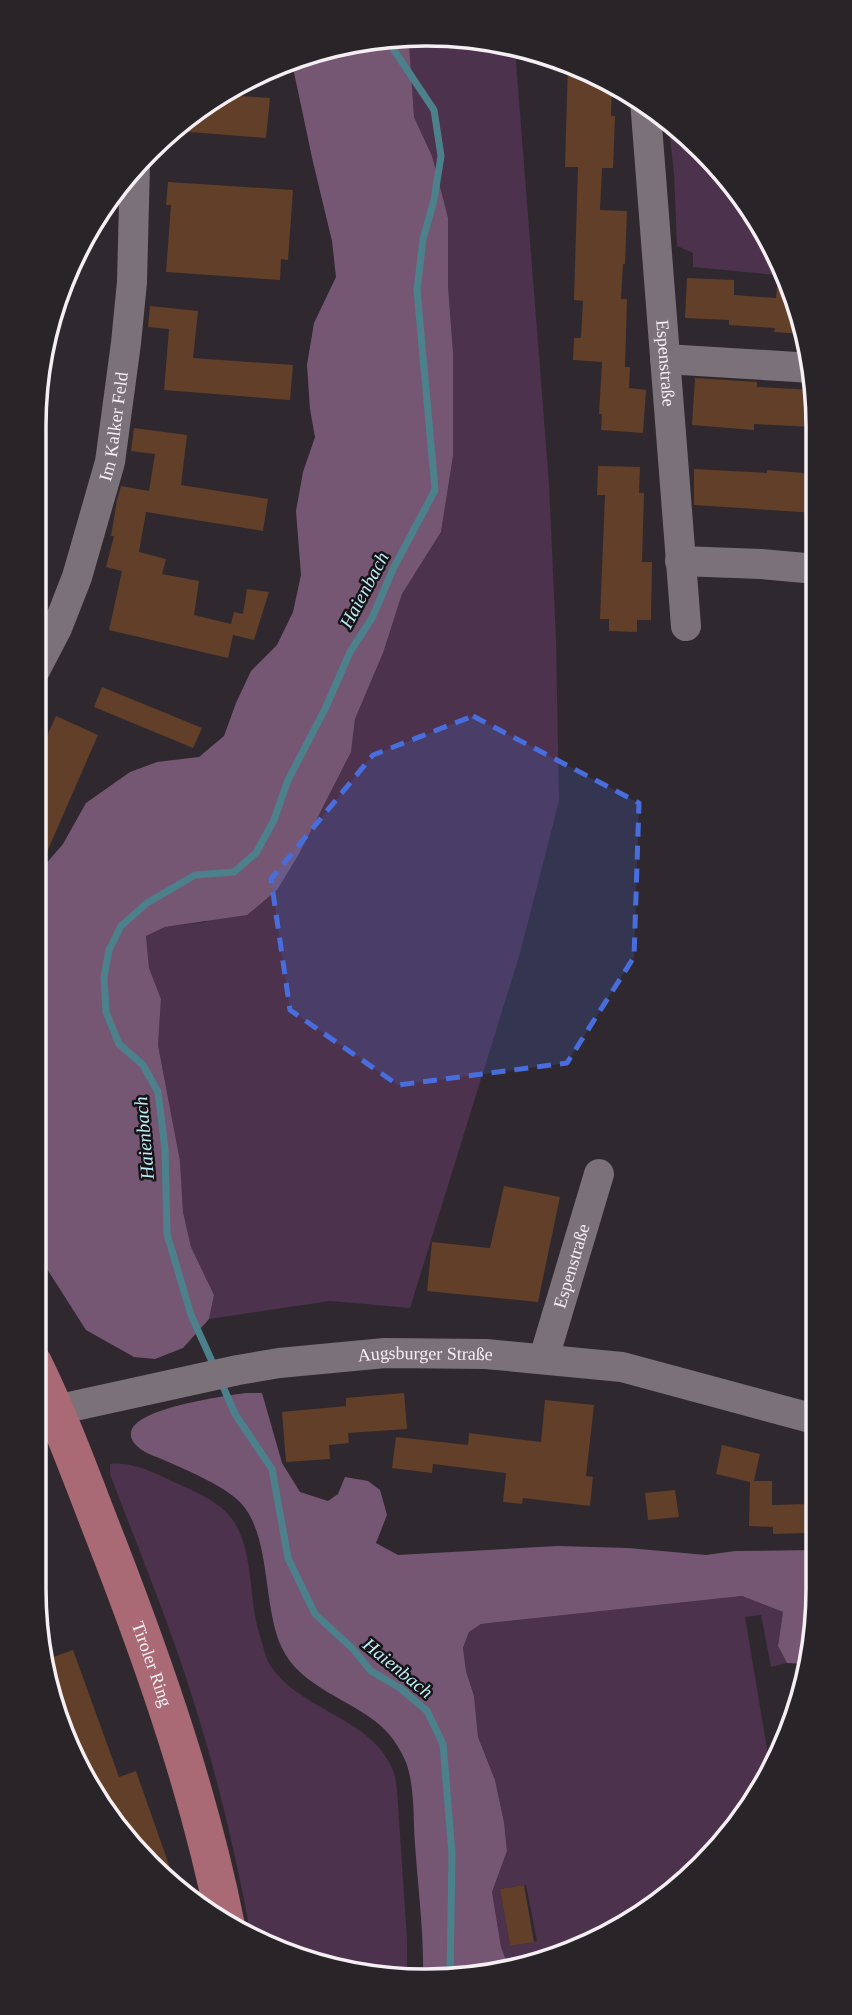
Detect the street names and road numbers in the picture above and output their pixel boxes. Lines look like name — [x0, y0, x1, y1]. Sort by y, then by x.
street label: Espenstraße — [652, 319, 679, 407]
street label: Im Kalker Feld — [95, 371, 132, 483]
street label: Espenstraße — [549, 1221, 594, 1311]
street label: Augsburger Straße — [357, 1343, 494, 1366]
street label: Tiroler Ring — [128, 1619, 176, 1709]

